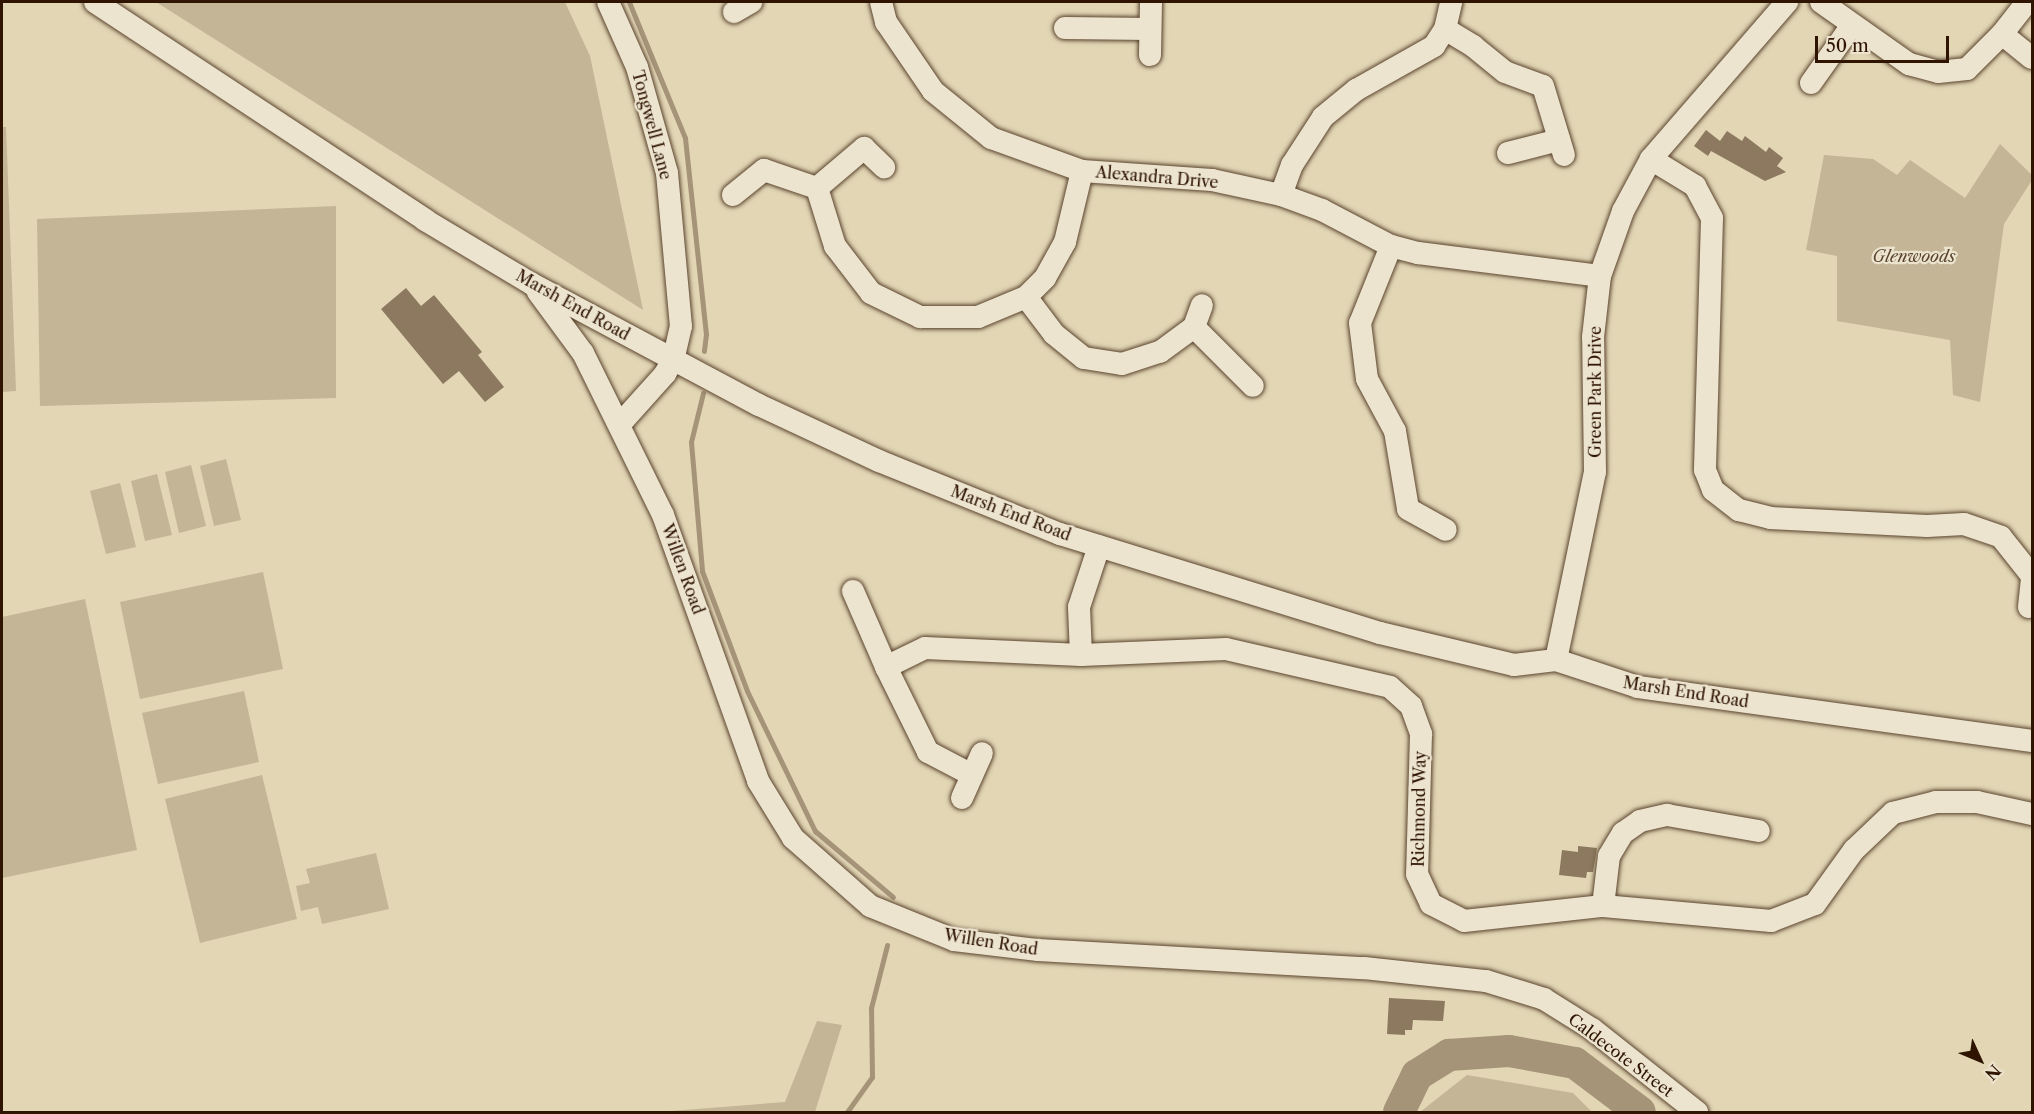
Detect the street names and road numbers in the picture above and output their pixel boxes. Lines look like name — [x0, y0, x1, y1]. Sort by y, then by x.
street label: Tongwell Lane — [628, 68, 676, 182]
street label: Alexandra Drive — [1095, 162, 1219, 192]
street label: Marsh End Road — [513, 266, 633, 344]
street label: Green Park Drive — [1585, 326, 1605, 458]
street label: Marsh End Road — [948, 481, 1074, 545]
street label: Willen Road — [658, 521, 708, 617]
street label: Marsh End Road — [1622, 673, 1750, 711]
street label: Richmond Way — [1408, 750, 1430, 868]
street label: Willen Road — [943, 925, 1039, 959]
street label: Caldecote Street — [1565, 1009, 1677, 1101]

